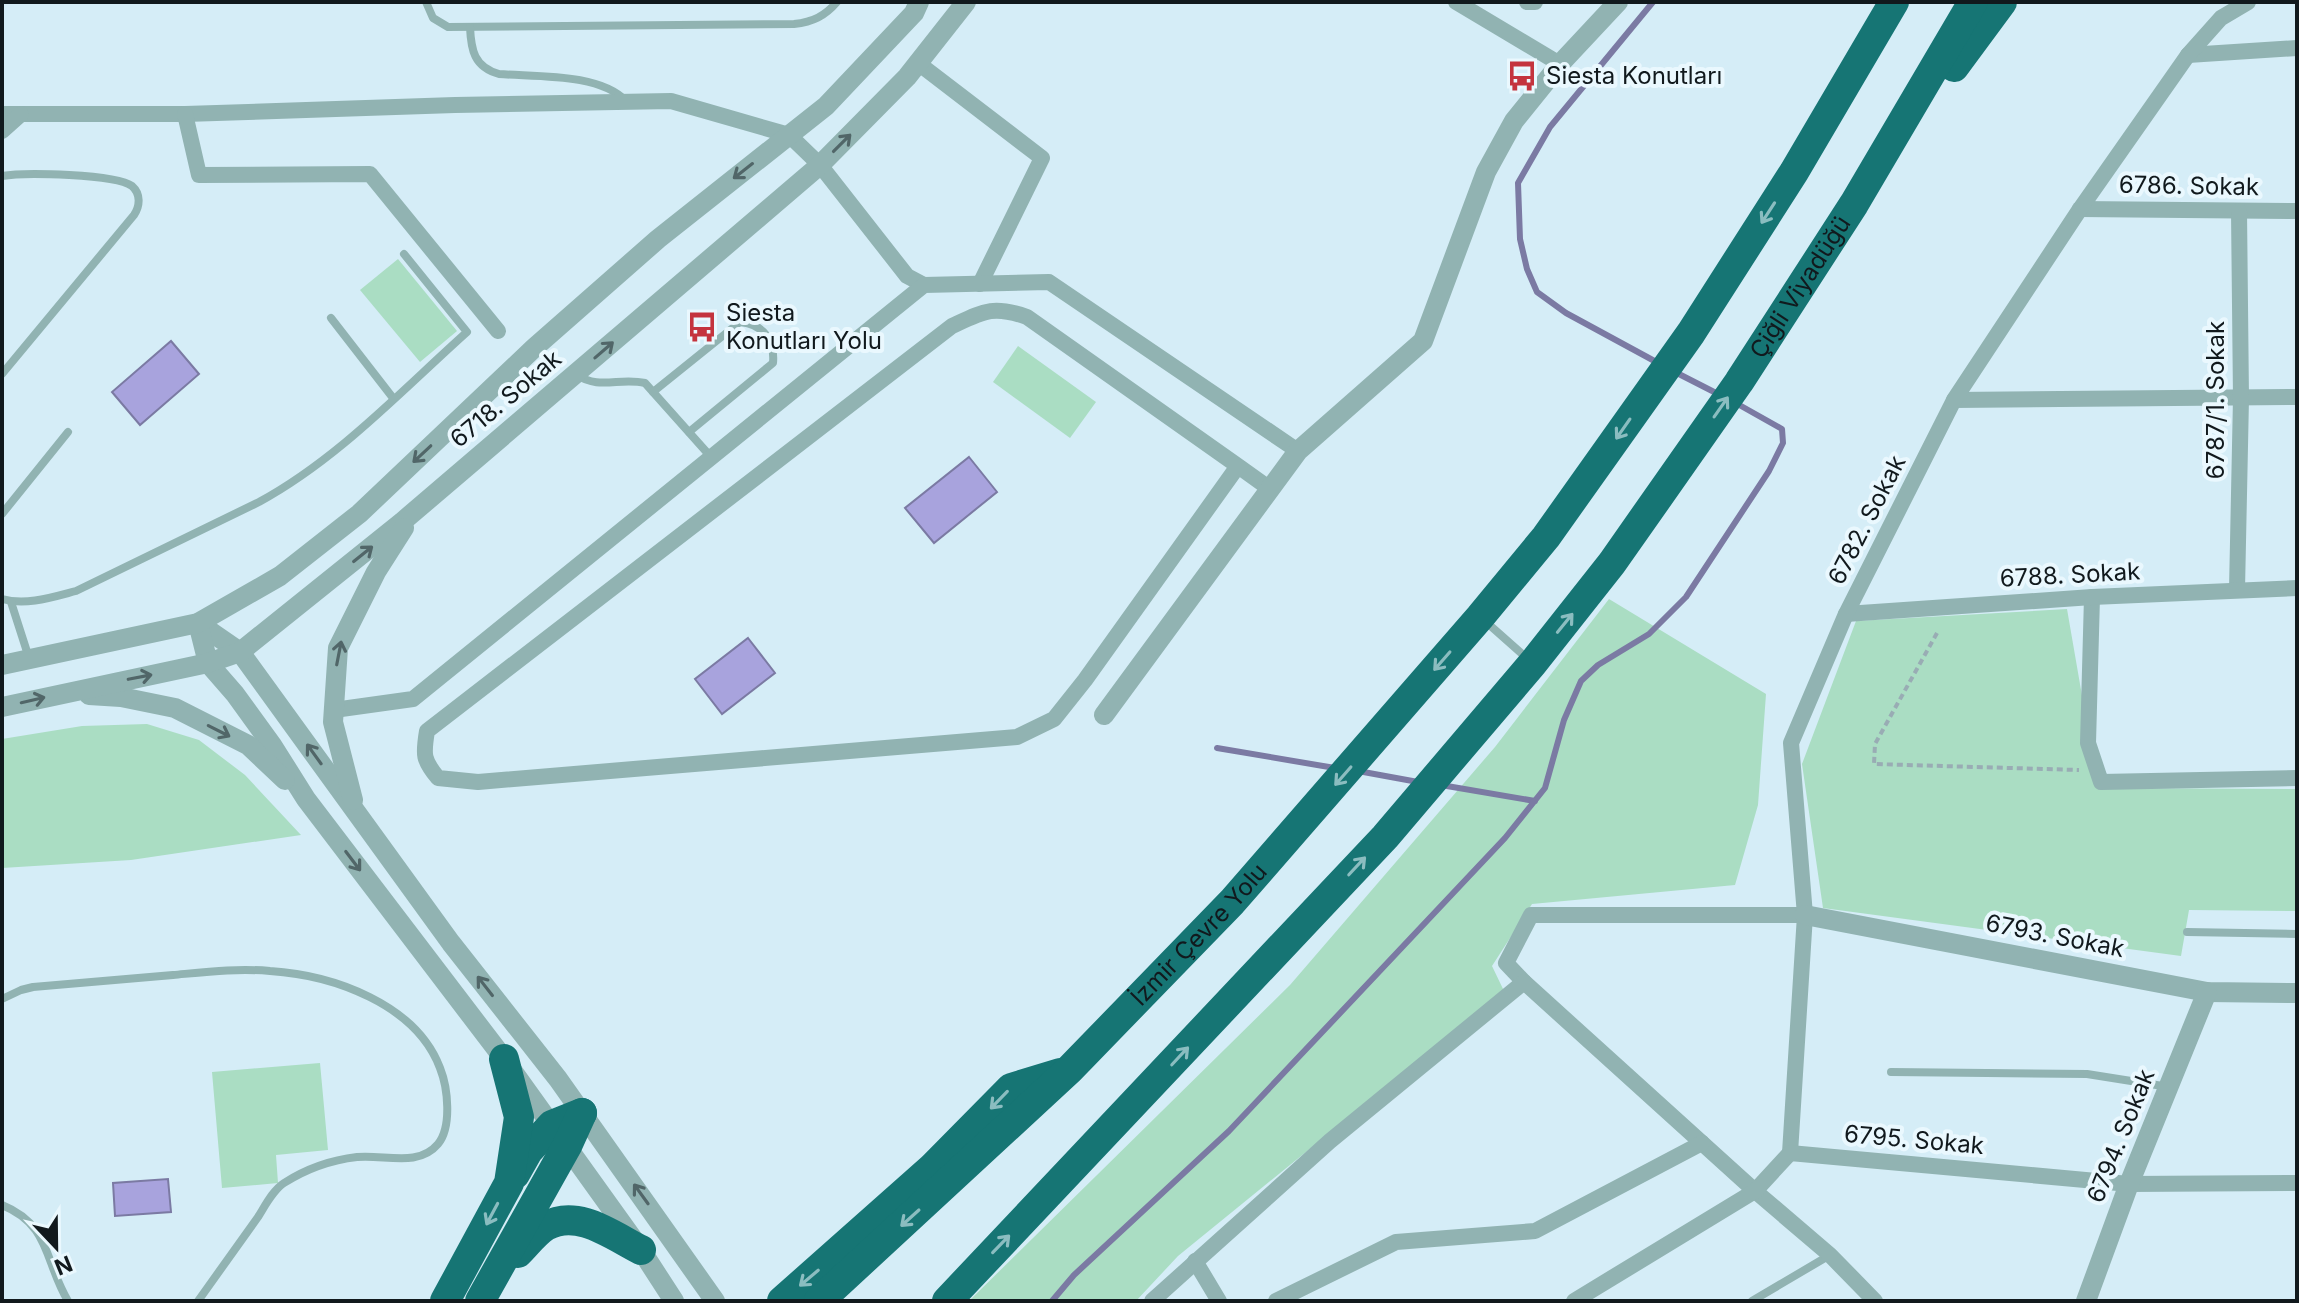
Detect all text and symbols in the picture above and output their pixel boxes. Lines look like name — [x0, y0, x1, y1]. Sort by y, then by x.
bus stop icon: Siesta Konutları — [1505, 59, 1539, 93]
place label: Siesta Konutları — [1546, 61, 1722, 90]
one-way arrow — [832, 134, 851, 153]
one-way arrow — [733, 163, 754, 180]
street label: 6786. Sokak — [2119, 170, 2259, 201]
one-way arrow — [1760, 201, 1776, 224]
street label: Çiğli Viyadüğü — [1743, 210, 1856, 363]
place label: Siesta Konutları Yolu — [726, 298, 882, 355]
bus stop icon: Siesta Konutları Yolu — [685, 310, 719, 344]
street label: 6787/1. Sokak — [2201, 321, 2230, 479]
one-way arrow — [593, 341, 613, 359]
street label: 6718. Sokak — [444, 344, 567, 453]
one-way arrow — [1713, 397, 1729, 419]
one-way arrow — [1615, 417, 1631, 439]
one-way arrow — [412, 445, 432, 464]
street label: 6782. Sokak — [1822, 450, 1911, 589]
one-way arrow — [352, 545, 372, 563]
street label: 6788. Sokak — [1999, 556, 2141, 593]
one-way arrow — [1556, 613, 1574, 633]
one-way arrow — [333, 641, 348, 667]
one-way arrow — [1433, 650, 1451, 671]
one-way arrow — [127, 669, 153, 684]
one-way arrow — [20, 692, 45, 707]
one-way arrow — [207, 723, 231, 739]
one-way arrow — [306, 744, 323, 766]
one-way arrow — [1334, 765, 1352, 785]
one-way arrow — [344, 850, 361, 871]
one-way arrow — [1348, 856, 1367, 876]
street label: İzmir Çevre Yolu — [1124, 857, 1273, 1012]
street label: 6793. Sokak — [1983, 908, 2127, 963]
one-way arrow — [476, 976, 493, 997]
one-way arrow — [1170, 1046, 1189, 1066]
street label: 6794. Sokak — [2081, 1065, 2160, 1207]
one-way arrow — [990, 1090, 1009, 1109]
street label: 6795. Sokak — [1843, 1119, 1985, 1160]
one-way arrow — [632, 1184, 649, 1206]
one-way arrow — [484, 1202, 500, 1225]
north arrow — [16, 1207, 96, 1287]
one-way arrow — [900, 1209, 920, 1227]
one-way arrow — [991, 1235, 1009, 1255]
text: N — [51, 1250, 76, 1281]
one-way arrow — [800, 1269, 820, 1287]

